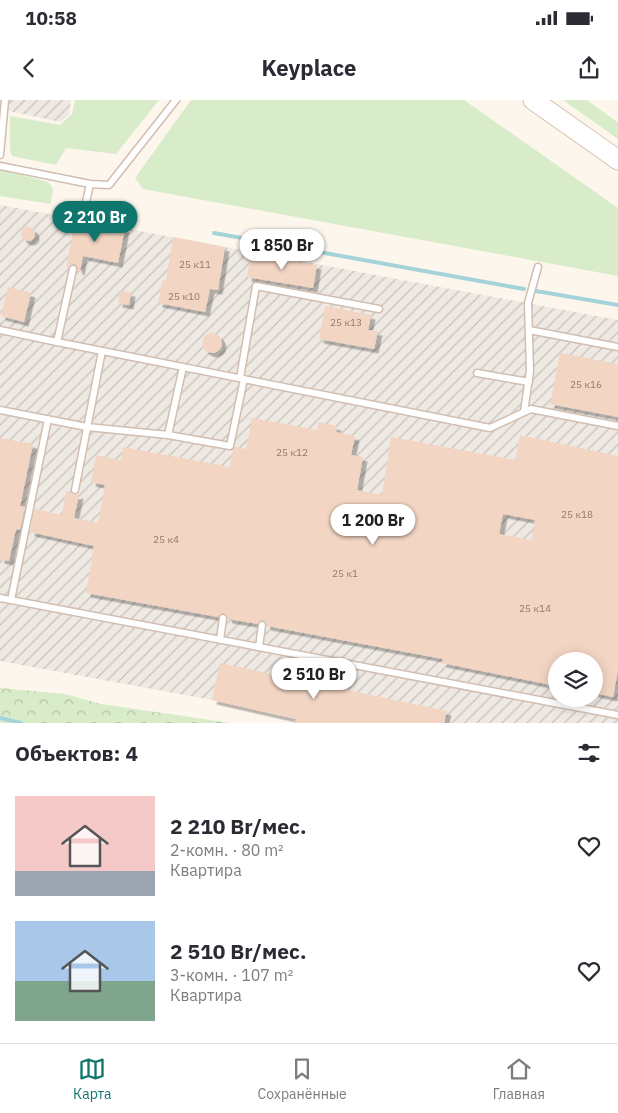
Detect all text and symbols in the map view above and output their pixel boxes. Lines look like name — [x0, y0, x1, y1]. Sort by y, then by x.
text: 10:58 — [25, 6, 77, 30]
text: Keyplace — [262, 53, 356, 82]
icon: back — [15, 54, 43, 82]
icon: share — [575, 54, 603, 82]
pin: 2 210 Br — [43, 200, 147, 243]
text: 2 210 Br — [63, 207, 127, 227]
pin: 1 850 Br — [230, 228, 334, 271]
text: 1 850 Br — [250, 235, 314, 255]
house number: 25 к11 — [179, 258, 211, 271]
house number: 25 к10 — [168, 290, 200, 303]
house number: 25 к13 — [330, 316, 362, 329]
house number: 25 к16 — [570, 378, 602, 391]
house number: 25 к12 — [276, 446, 308, 459]
pin: 1 200 Br — [321, 504, 425, 546]
house number: 25 к18 — [561, 508, 593, 521]
text: 1 200 Br — [341, 510, 405, 530]
house number: 25 к4 — [153, 533, 179, 546]
house number: 25 к1 — [332, 567, 358, 580]
house number: 25 к14 — [519, 602, 551, 615]
map controls — [548, 652, 603, 707]
button: layers — [548, 652, 603, 707]
pin: 2 510 Br — [262, 658, 366, 700]
text: 2 510 Br — [282, 664, 346, 684]
text: Объектов: 4 — [15, 739, 138, 767]
icon: filters — [575, 739, 603, 767]
text: 2 210 Br/мес. — [170, 812, 306, 840]
icon: home — [55, 816, 115, 876]
icon: heart — [575, 832, 603, 860]
text: 2-комн. · 80 m² — [170, 840, 284, 860]
text: Квартира — [170, 860, 242, 880]
text: 2 510 Br/мес. — [170, 937, 306, 965]
icon: home — [55, 941, 115, 1001]
icon: heart — [575, 957, 603, 985]
text: 3-комн. · 107 m² — [170, 965, 293, 985]
text: Квартира — [170, 985, 242, 1005]
tab: Карта — [73, 1055, 112, 1103]
tab: Сохранённые — [257, 1055, 347, 1103]
tab: Главная — [493, 1055, 545, 1103]

